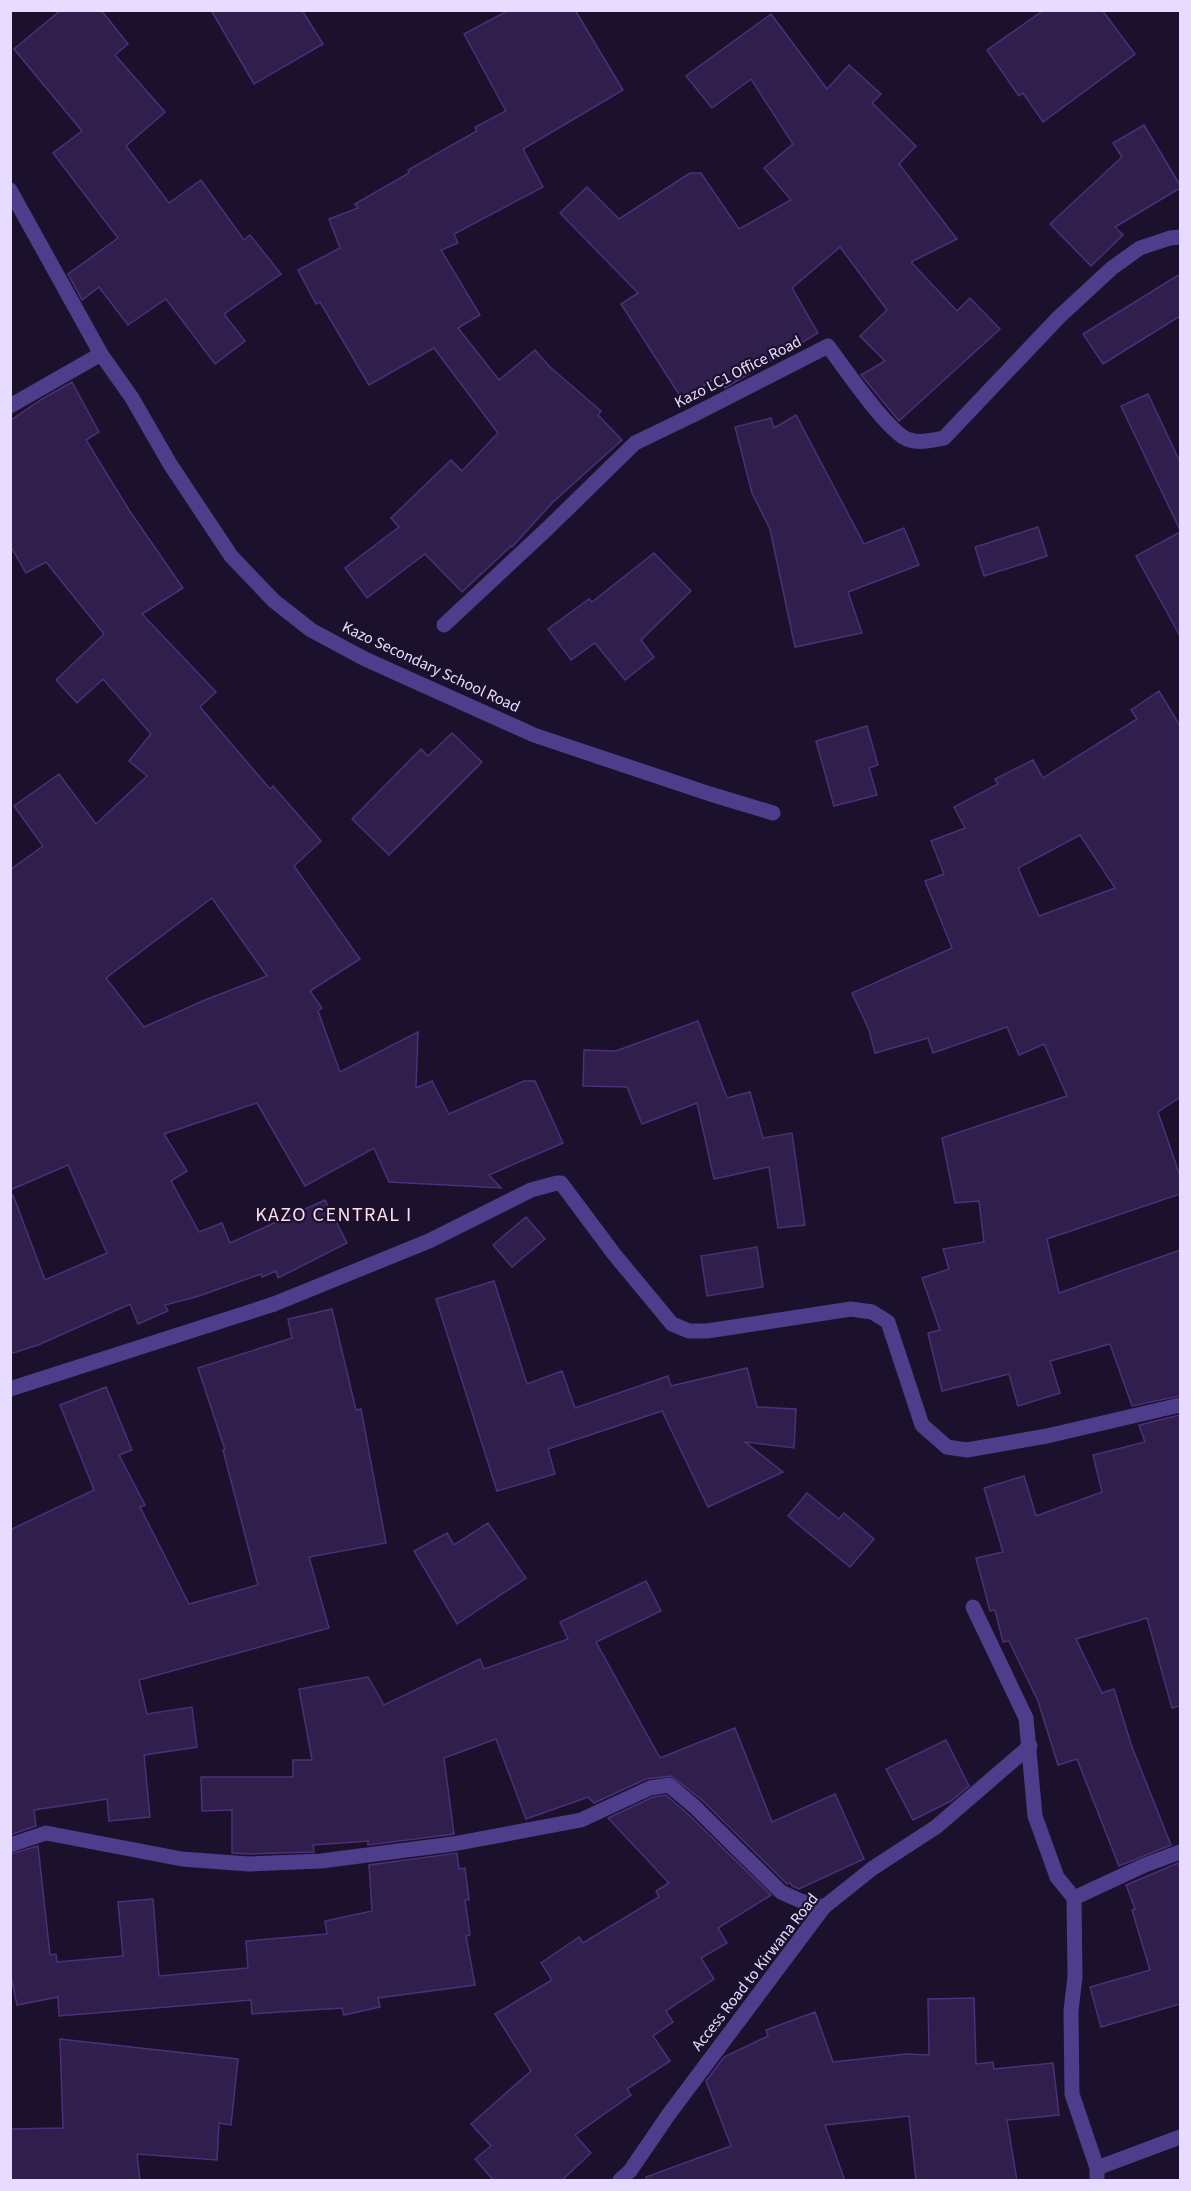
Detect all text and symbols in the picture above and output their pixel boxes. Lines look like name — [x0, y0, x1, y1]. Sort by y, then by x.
street label: Kazo LC1 Office Road — [671, 330, 805, 414]
street label: Kazo Secondary School Road — [339, 616, 523, 718]
district label: KAZO CENTRAL I — [255, 1201, 413, 1229]
street label: Access Road to Kirwana Road — [686, 1889, 824, 2055]

